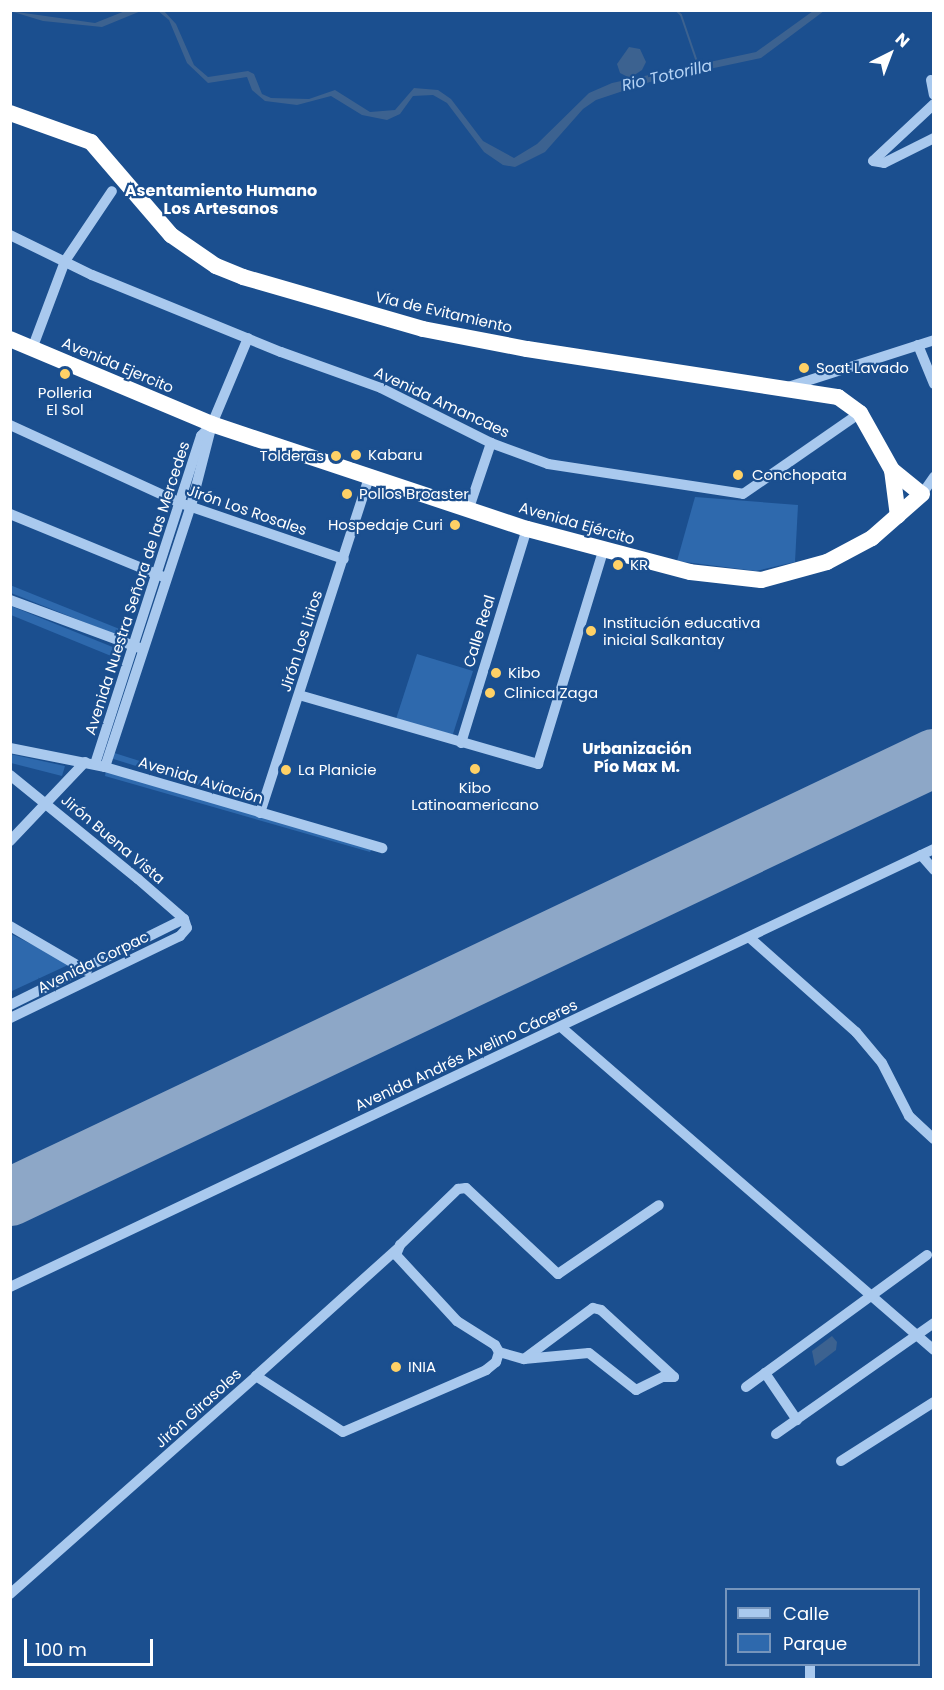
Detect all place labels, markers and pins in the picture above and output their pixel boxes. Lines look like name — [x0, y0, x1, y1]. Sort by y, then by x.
place label: Soat Lavado — [816, 359, 909, 377]
marker: Soat Lavado — [797, 361, 811, 375]
marker: Polleria El Sol — [58, 367, 72, 381]
place label: Polleria El Sol — [38, 383, 92, 418]
place label: Kabaru — [368, 446, 423, 464]
place label: Tolderas — [260, 447, 324, 465]
marker: Kabaru — [349, 448, 363, 462]
marker: Tolderas — [329, 449, 343, 463]
marker: Conchopata — [729, 466, 747, 484]
place label: Conchopata — [752, 466, 847, 484]
place label: Pollos Broaster — [359, 485, 469, 503]
marker: Pollos Broaster — [340, 487, 354, 501]
place label: Hospedaje Curi — [328, 516, 443, 534]
marker: Hospedaje Curi — [448, 518, 462, 532]
place label: KR — [630, 556, 648, 574]
marker: KR — [611, 558, 625, 572]
place label: Institución educativa inicial Salkantay — [603, 613, 760, 648]
marker: Institución educativa inicial Salkantay — [584, 624, 598, 638]
place label: Kibo — [508, 664, 540, 682]
marker: Kibo — [489, 666, 503, 680]
marker: Clinica Zaga — [481, 684, 499, 702]
place label: Clinica Zaga — [504, 684, 598, 702]
place label: La Planicie — [298, 761, 377, 779]
marker: Kibo Latinoamericano — [468, 762, 482, 776]
marker: La Planicie — [279, 763, 293, 777]
place label: Kibo Latinoamericano — [411, 778, 539, 813]
place label: INIA — [408, 1358, 436, 1376]
marker: INIA — [389, 1360, 403, 1374]

